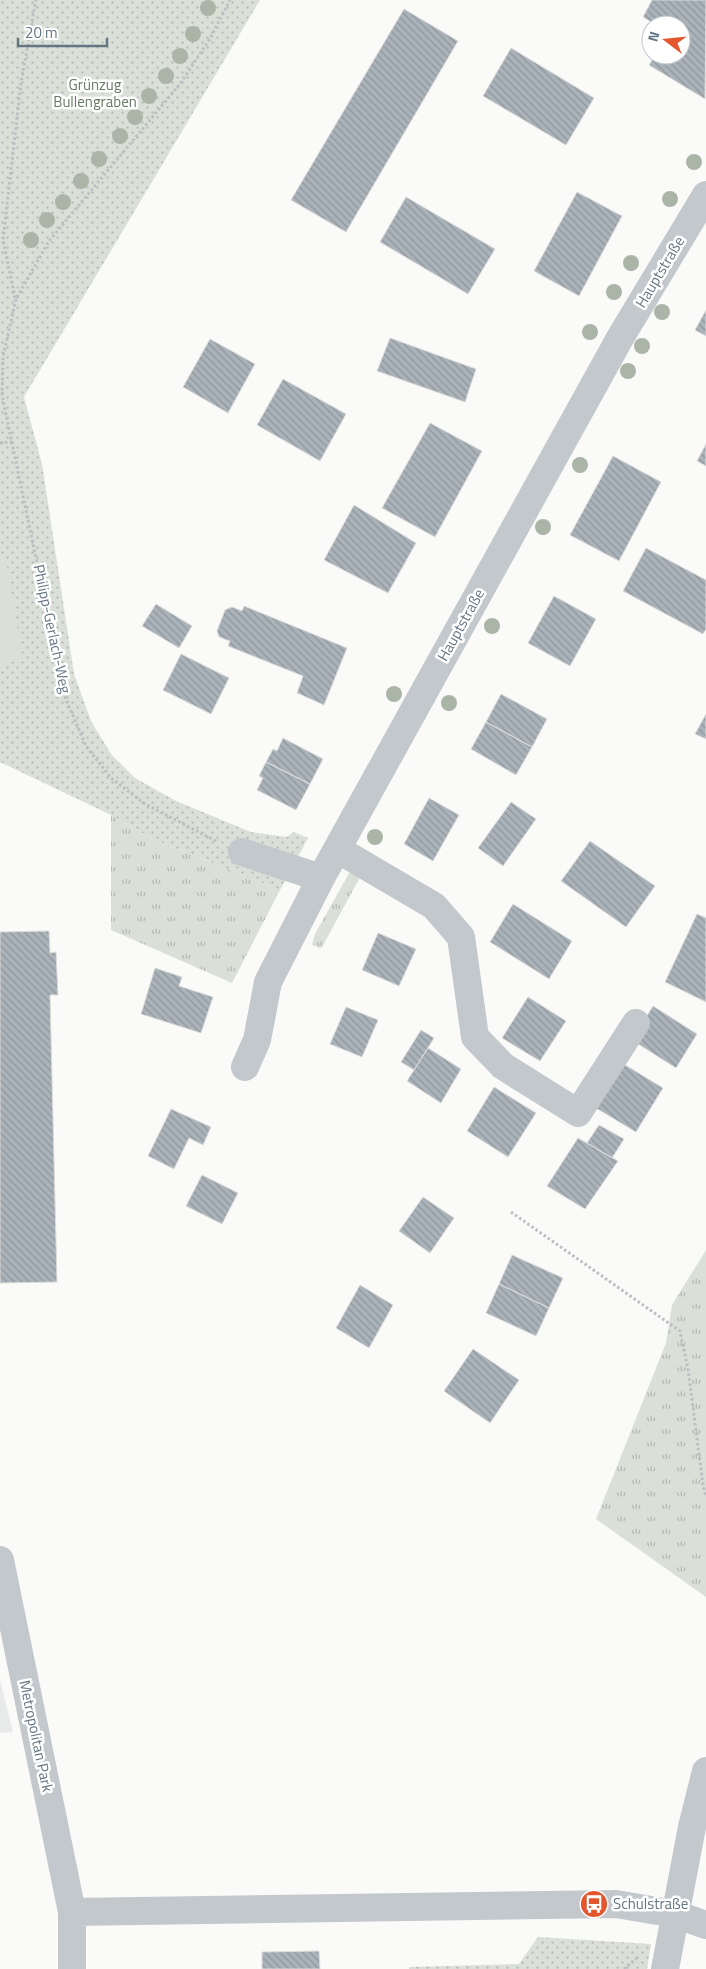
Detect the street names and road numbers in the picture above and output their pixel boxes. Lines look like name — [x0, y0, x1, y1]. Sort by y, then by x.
street label: Hauptstraße — [629, 232, 690, 312]
street label: Philipp-Gerlach-Weg — [28, 562, 77, 696]
street label: Hauptstraße — [431, 584, 490, 665]
street label: Metropolitan Park — [13, 1678, 60, 1794]

